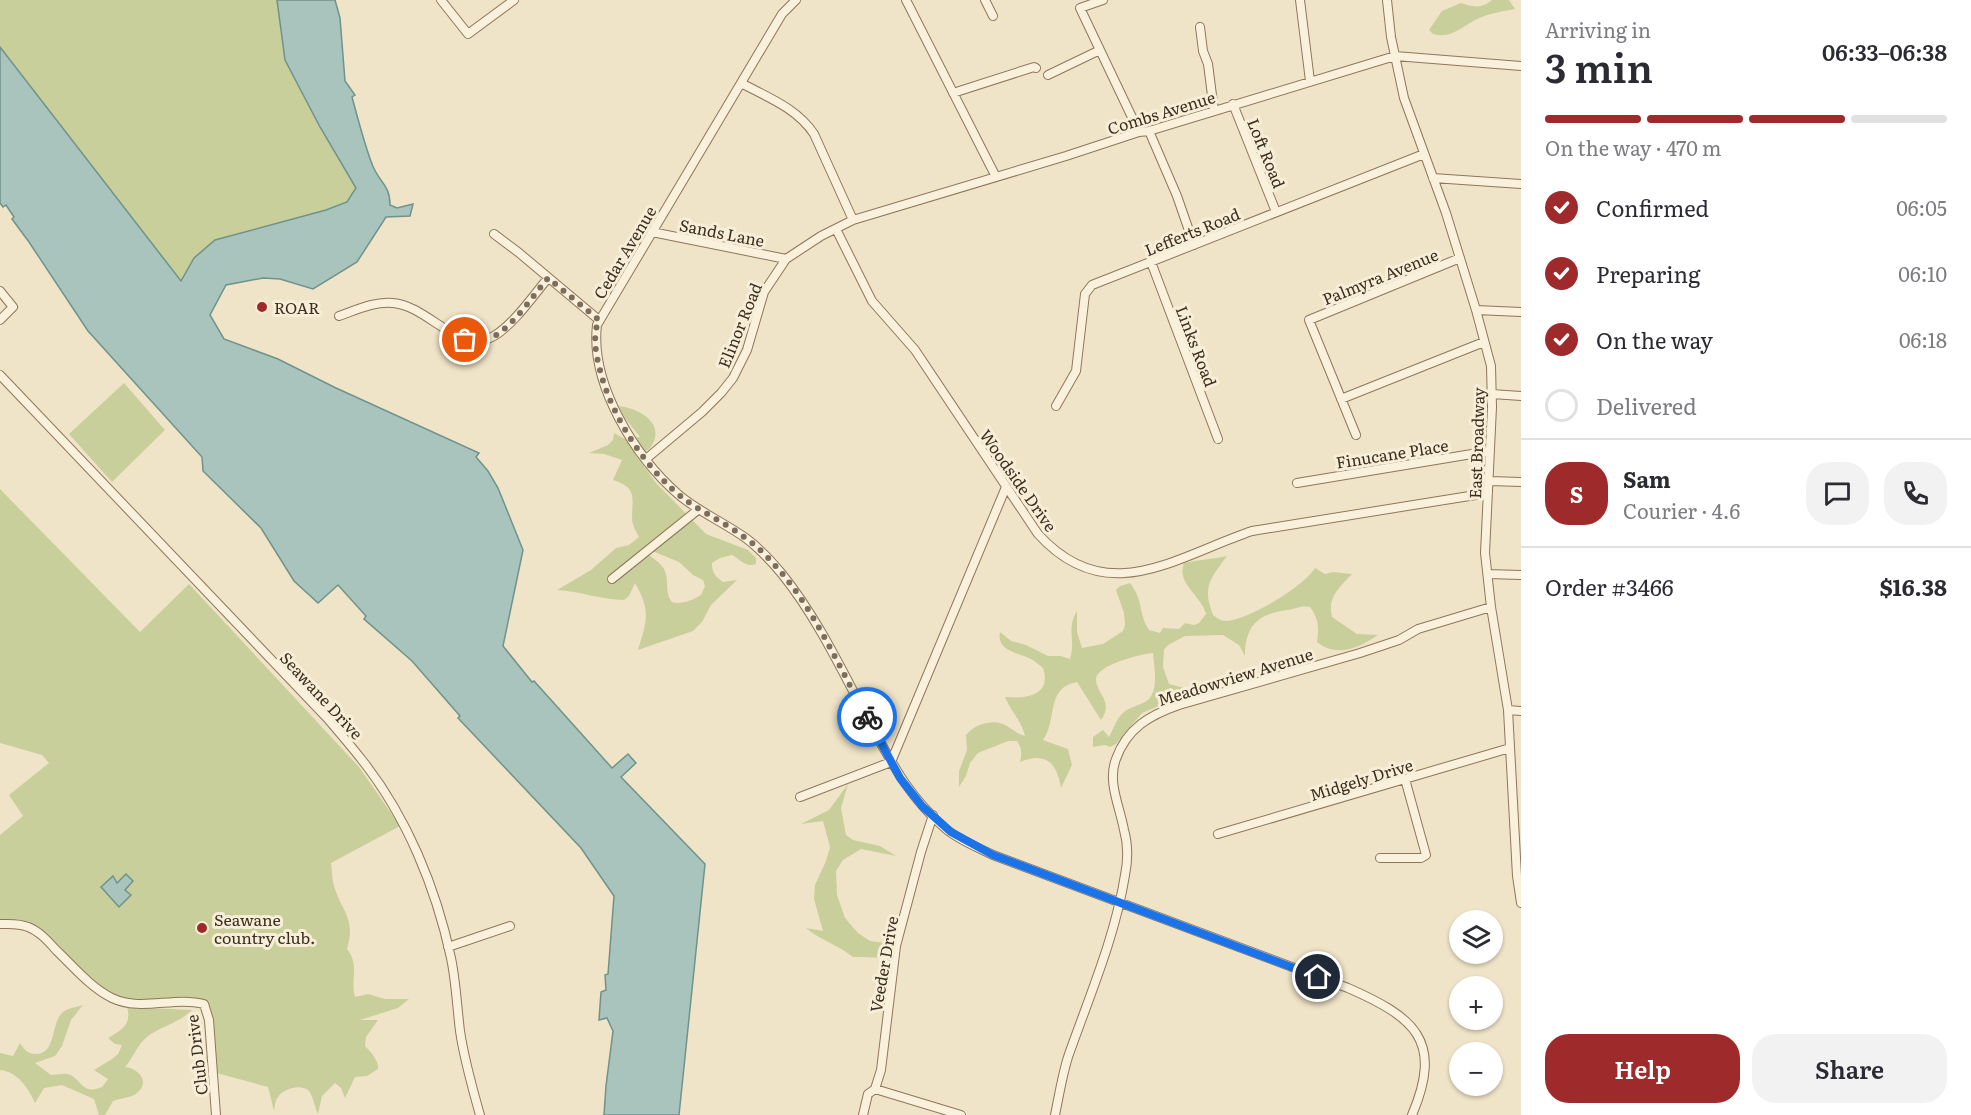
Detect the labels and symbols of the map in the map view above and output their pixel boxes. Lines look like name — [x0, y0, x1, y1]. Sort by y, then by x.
street label: Combs Avenue — [1104, 84, 1218, 140]
street label: Loft Road — [1242, 114, 1292, 192]
street label: Cedar Avenue — [587, 201, 661, 303]
street label: Lefferts Road — [1141, 201, 1243, 261]
street label: Sands Lane — [677, 212, 767, 252]
street label: Palmyra Avenue — [1318, 242, 1442, 310]
street label: Elinor Road — [711, 279, 767, 371]
place label: ROAR — [274, 295, 320, 319]
marker: ROAR — [255, 300, 269, 314]
street label: Links Road — [1171, 302, 1224, 390]
pin — [439, 314, 490, 365]
street label: East Broadway — [1462, 386, 1490, 499]
street label: Woodside Drive — [975, 424, 1063, 536]
street label: Finucane Place — [1334, 432, 1450, 474]
street label: Meadowview Avenue — [1154, 641, 1316, 711]
street label: Seawane Drive — [275, 646, 369, 744]
courier — [837, 687, 897, 747]
street label: Midgely Drive — [1306, 752, 1416, 806]
place label: Seawane country club. — [214, 907, 315, 949]
street label: Veeder Drive — [863, 914, 903, 1014]
marker: Seawane country club. — [195, 921, 209, 935]
pin — [1292, 951, 1343, 1002]
street label: Club Drive — [179, 1013, 213, 1097]

